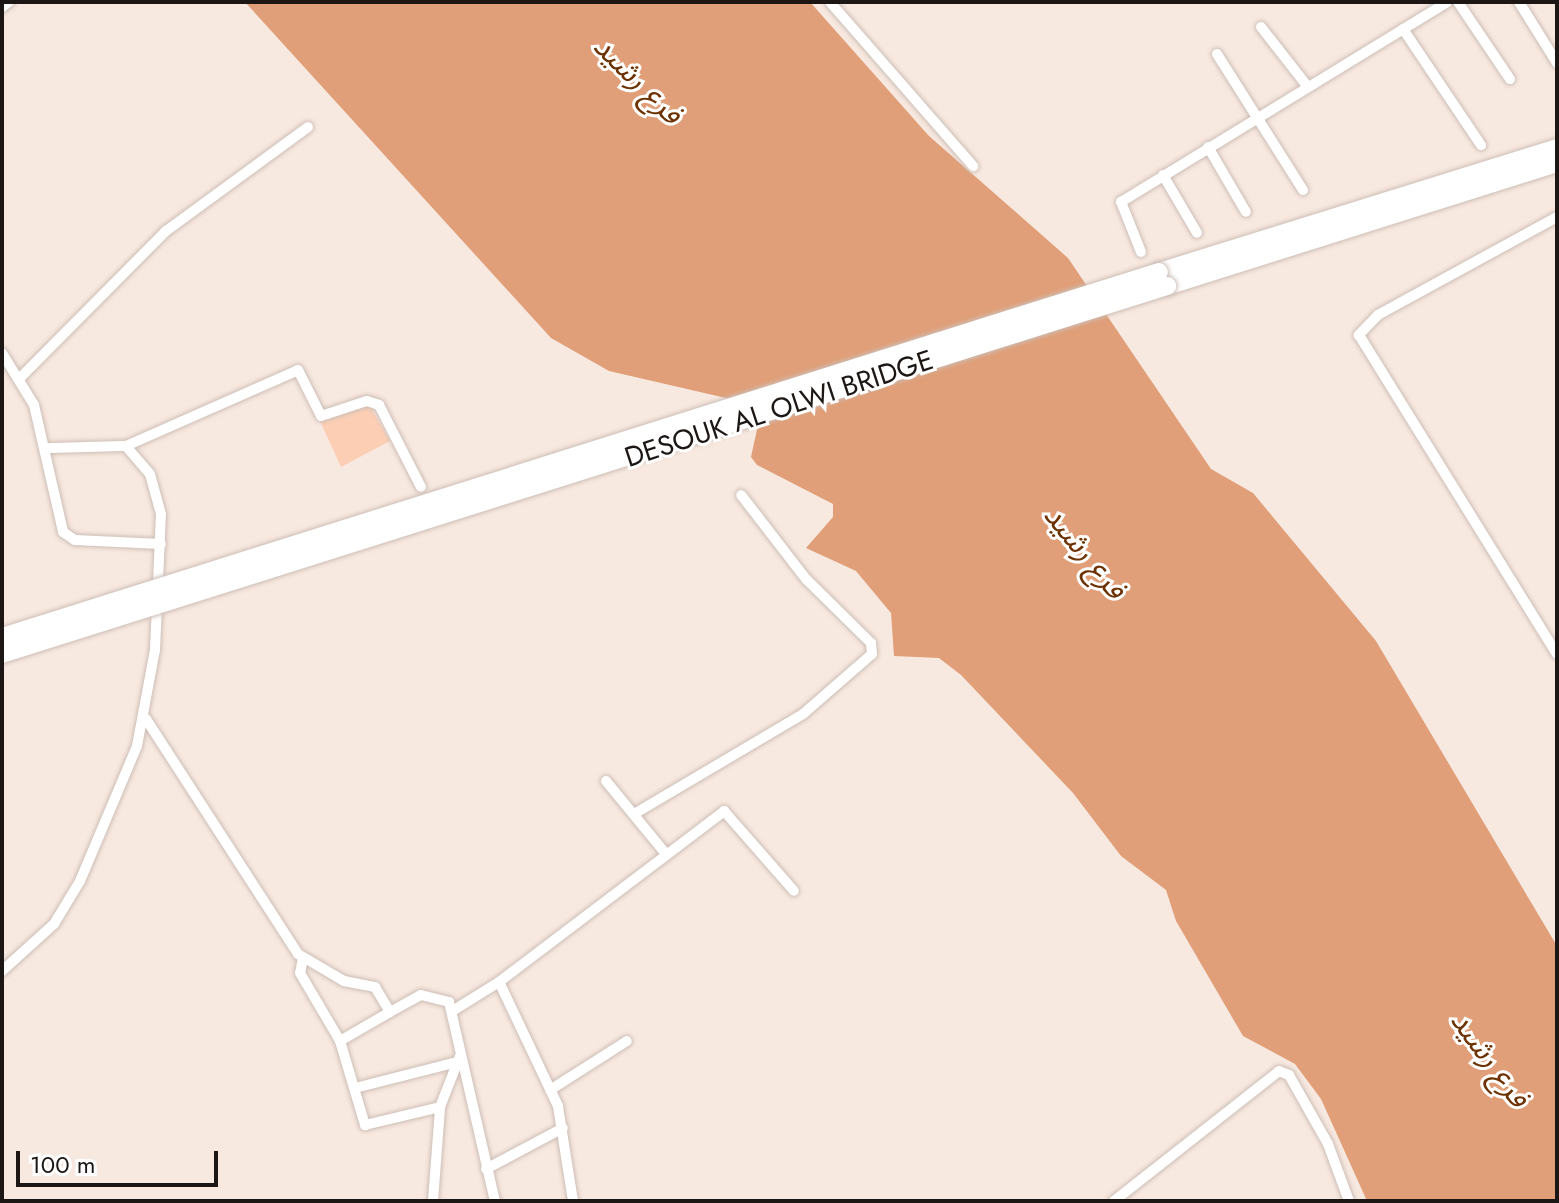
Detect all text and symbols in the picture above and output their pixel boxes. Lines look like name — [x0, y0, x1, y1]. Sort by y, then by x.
water label: فرع رشيد — [586, 28, 690, 132]
street label: DESOUK AL OLWI BRIDGE — [621, 343, 937, 475]
water label: فرع رشيد — [1036, 498, 1134, 606]
water label: فرع رشيد — [1443, 1004, 1537, 1114]
scale bar — [20, 1135, 222, 1185]
text: 100 m — [30, 1147, 96, 1182]

